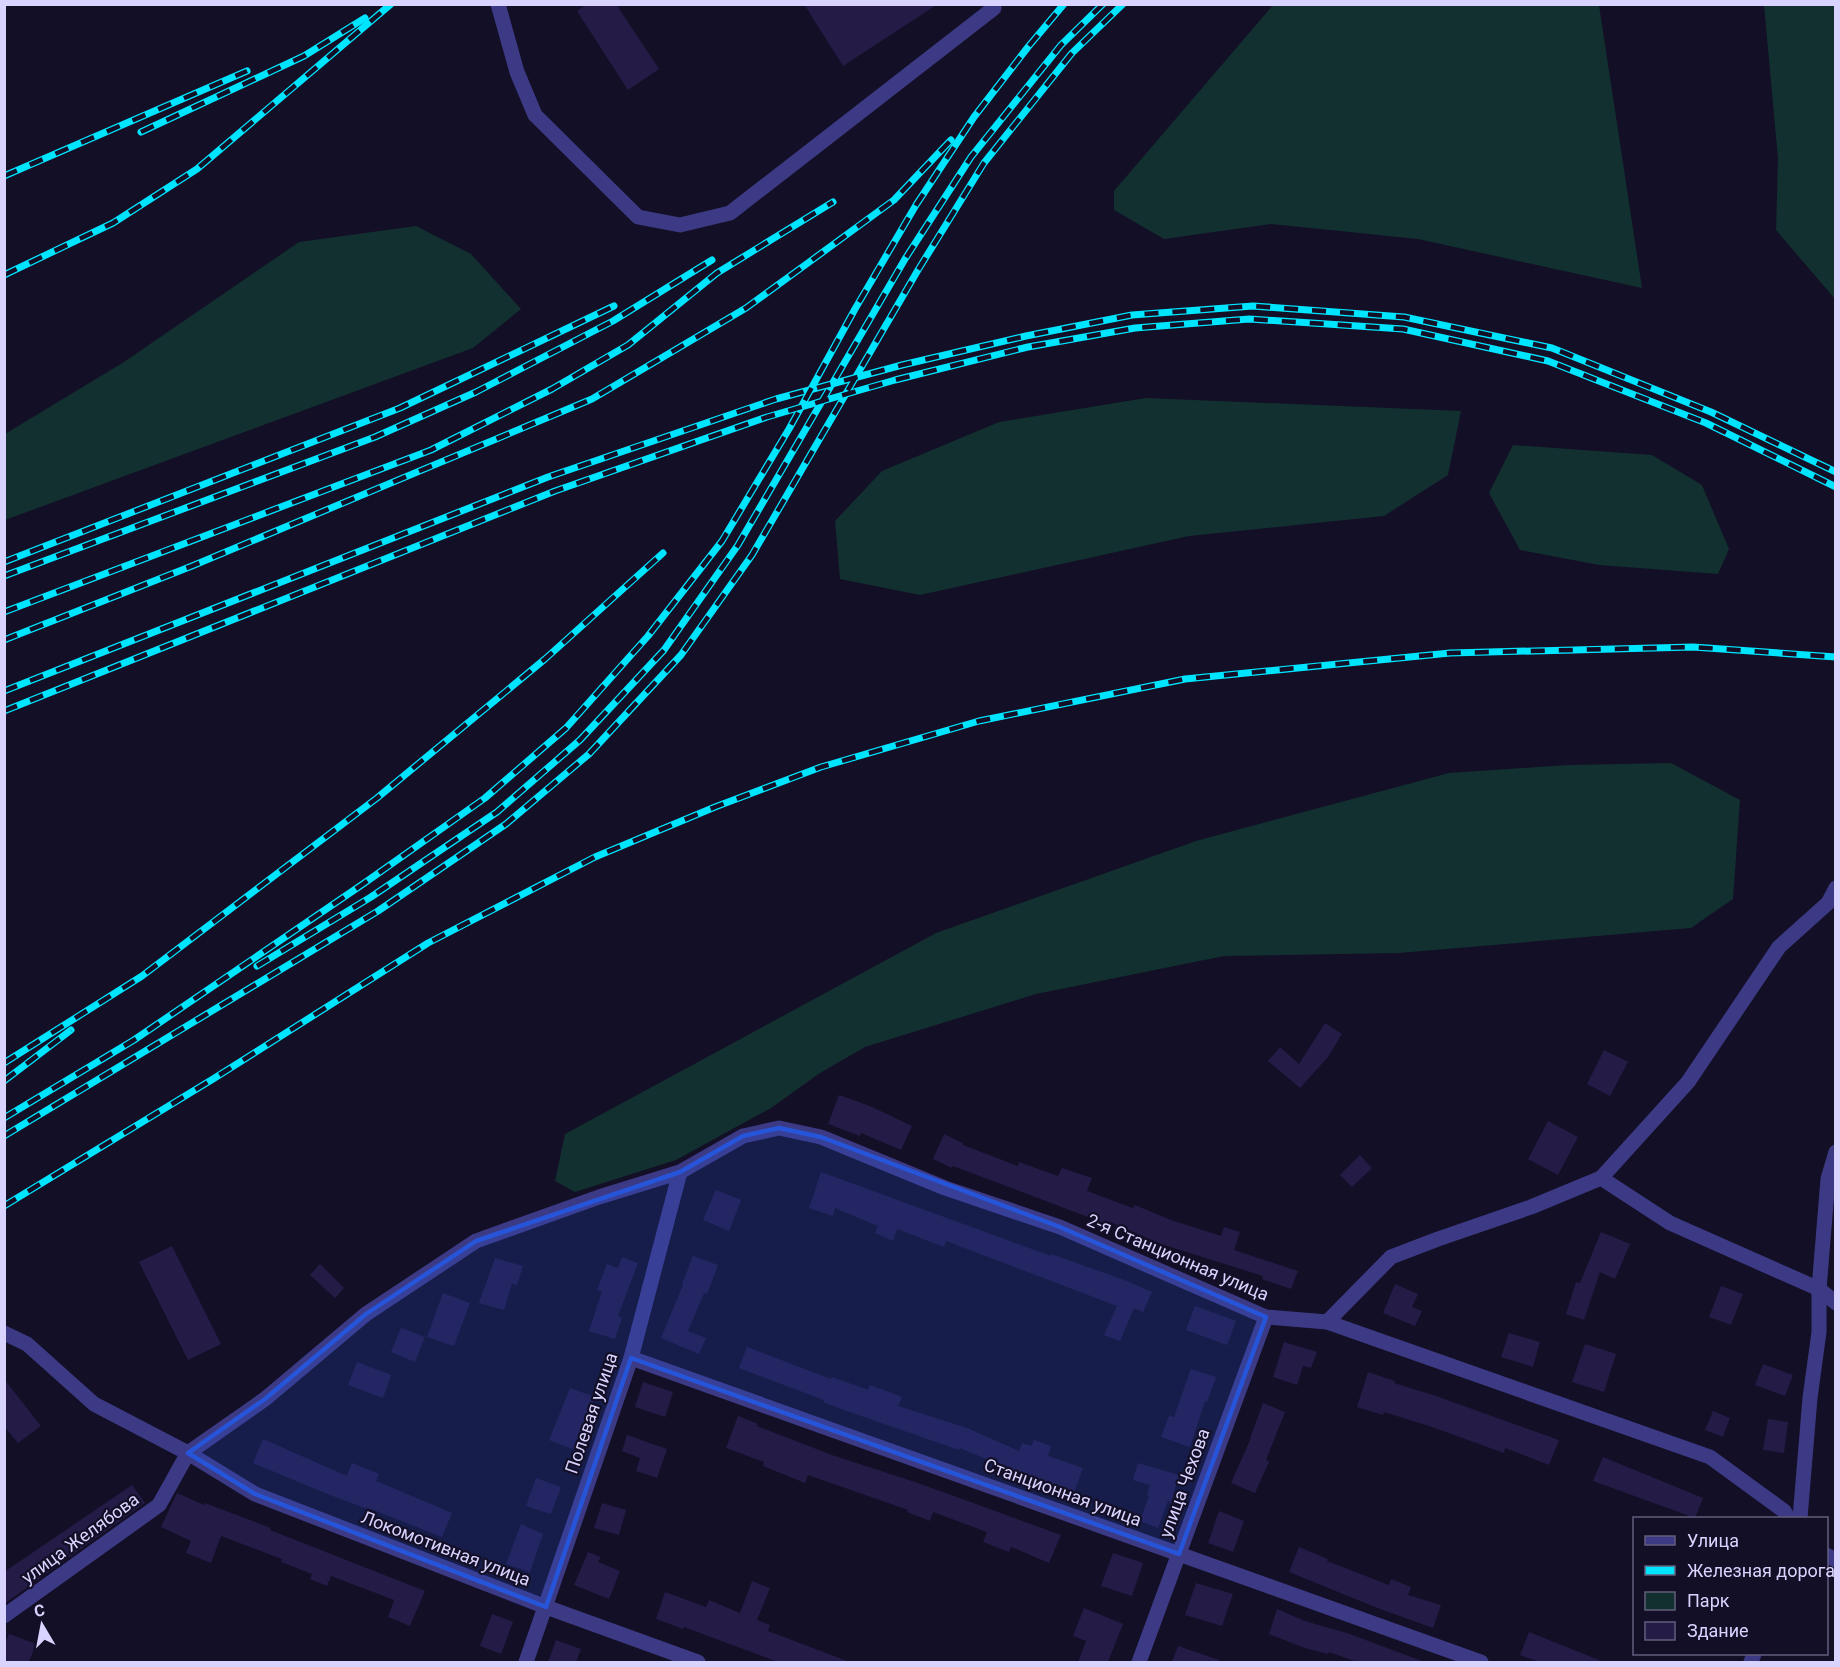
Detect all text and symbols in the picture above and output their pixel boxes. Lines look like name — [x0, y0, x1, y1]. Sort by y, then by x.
street label: 2-я Станционная улица — [1084, 1209, 1272, 1305]
street label: Полевая улица — [560, 1350, 622, 1476]
street label: улица Чехова — [1154, 1425, 1214, 1541]
street label: Станционная улица — [981, 1454, 1145, 1530]
street label: улица Желябова — [17, 1488, 143, 1588]
street label: Локомотивная улица — [358, 1506, 534, 1590]
legend — [1633, 1517, 1828, 1655]
text: Улица — [1687, 1530, 1739, 1551]
text: Железная дорога — [1687, 1560, 1835, 1581]
text: Парк — [1687, 1590, 1730, 1611]
north arrow — [12, 1595, 72, 1655]
text: С — [33, 1600, 46, 1621]
text: Здание — [1687, 1620, 1749, 1641]

